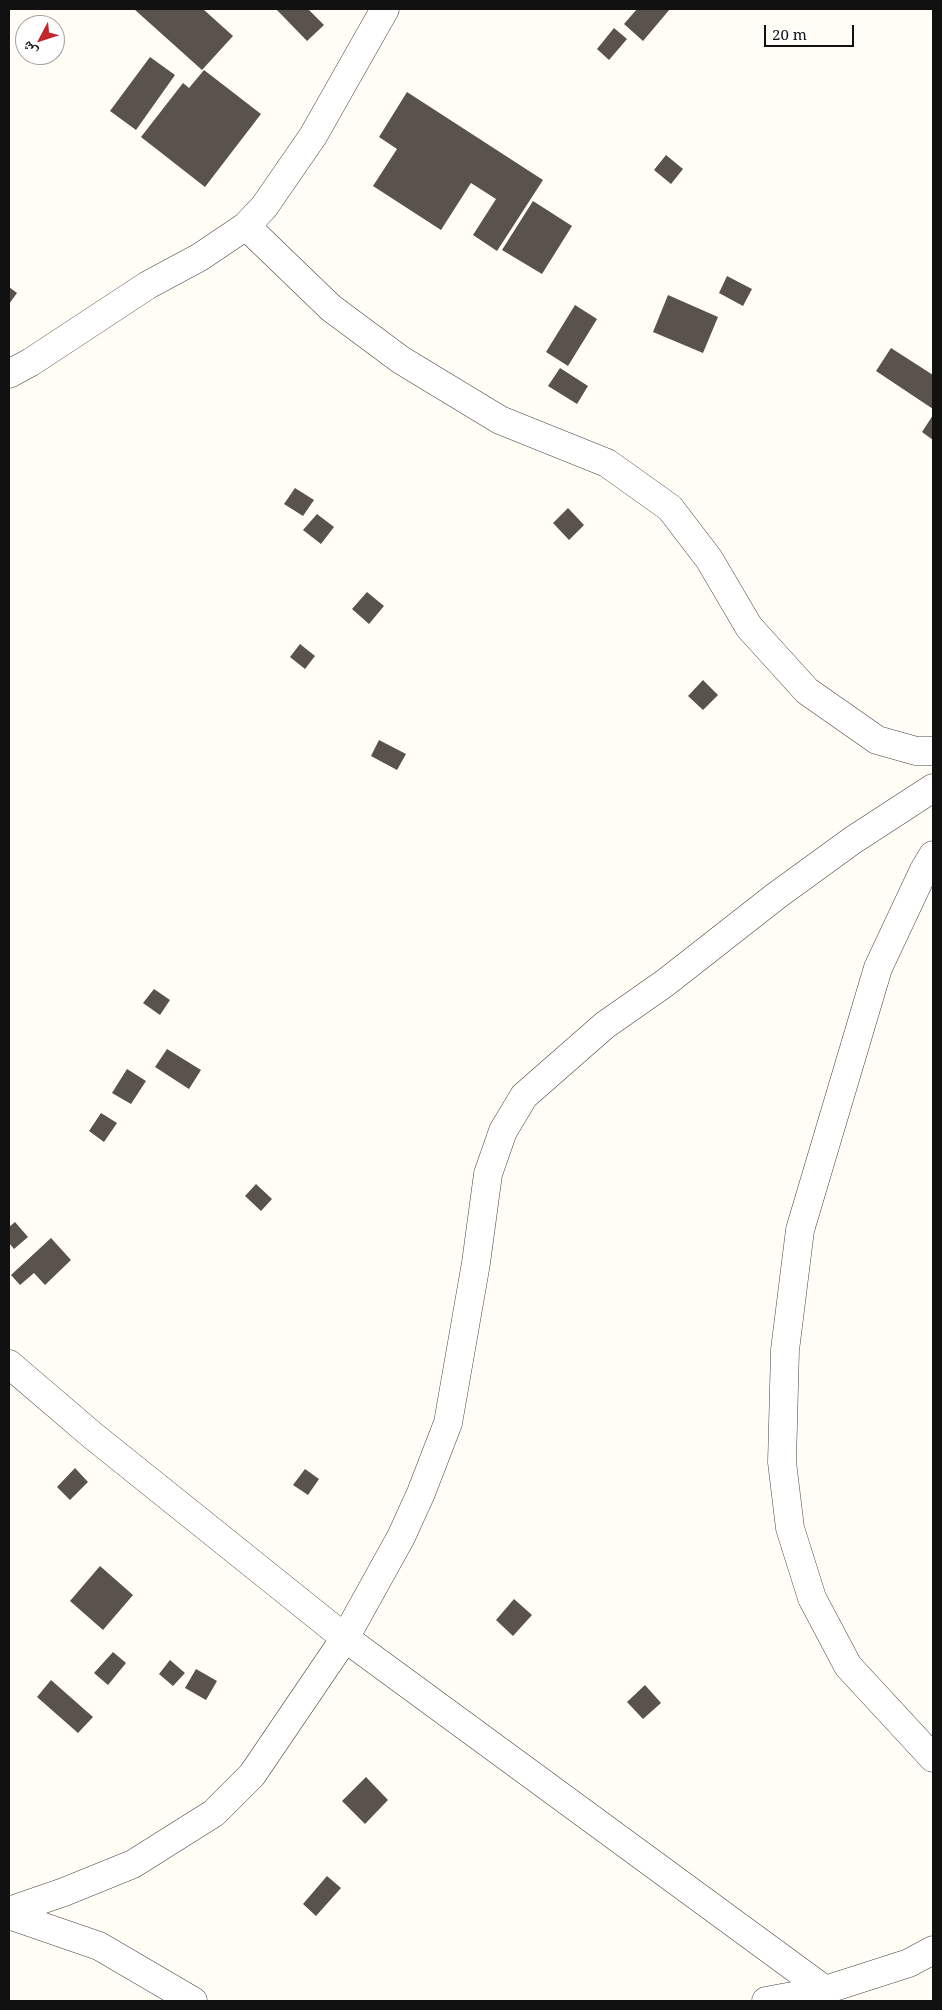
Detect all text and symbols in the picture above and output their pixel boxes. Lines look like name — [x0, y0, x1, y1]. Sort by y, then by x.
north arrow — [15, 15, 65, 65]
scale bar — [767, 15, 857, 47]
text: 20 m — [772, 24, 807, 44]
text: ش — [17, 38, 41, 61]

